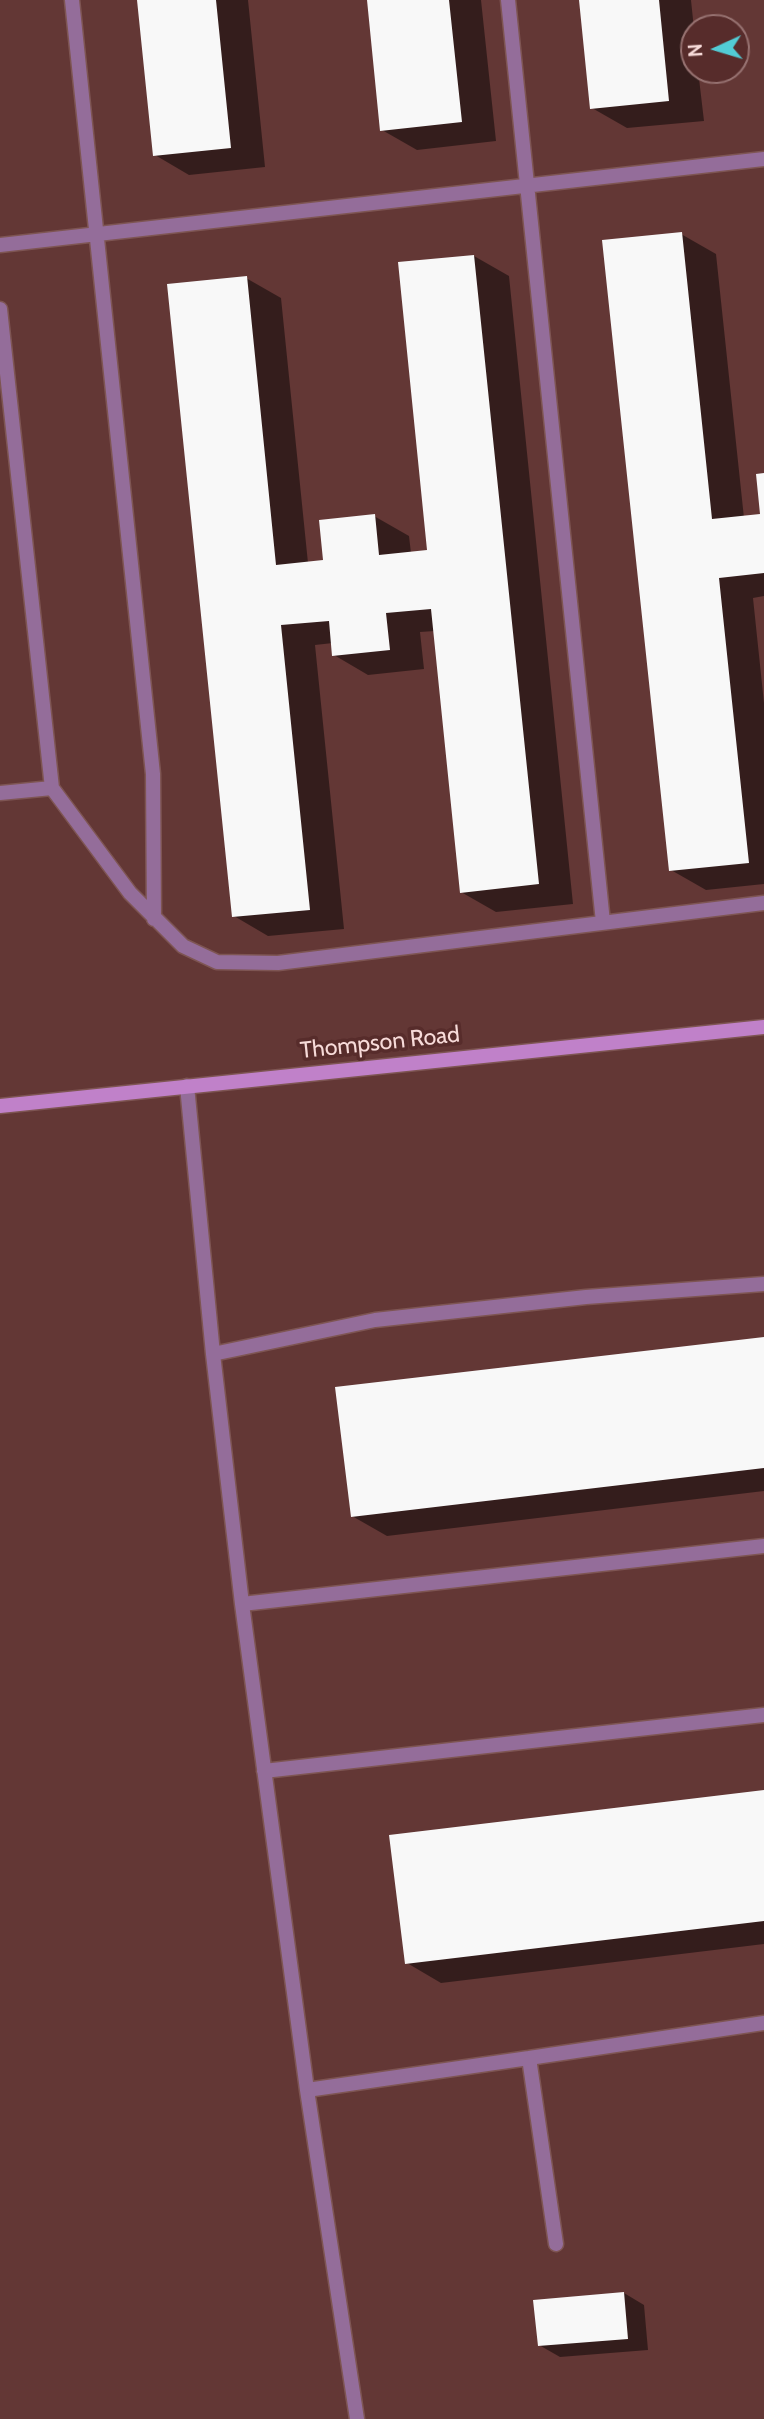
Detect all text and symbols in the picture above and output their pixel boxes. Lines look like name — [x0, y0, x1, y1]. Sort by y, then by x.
north arrow — [680, 14, 750, 84]
text: N — [684, 43, 707, 58]
street label: Thompson Road — [299, 1021, 461, 1065]

